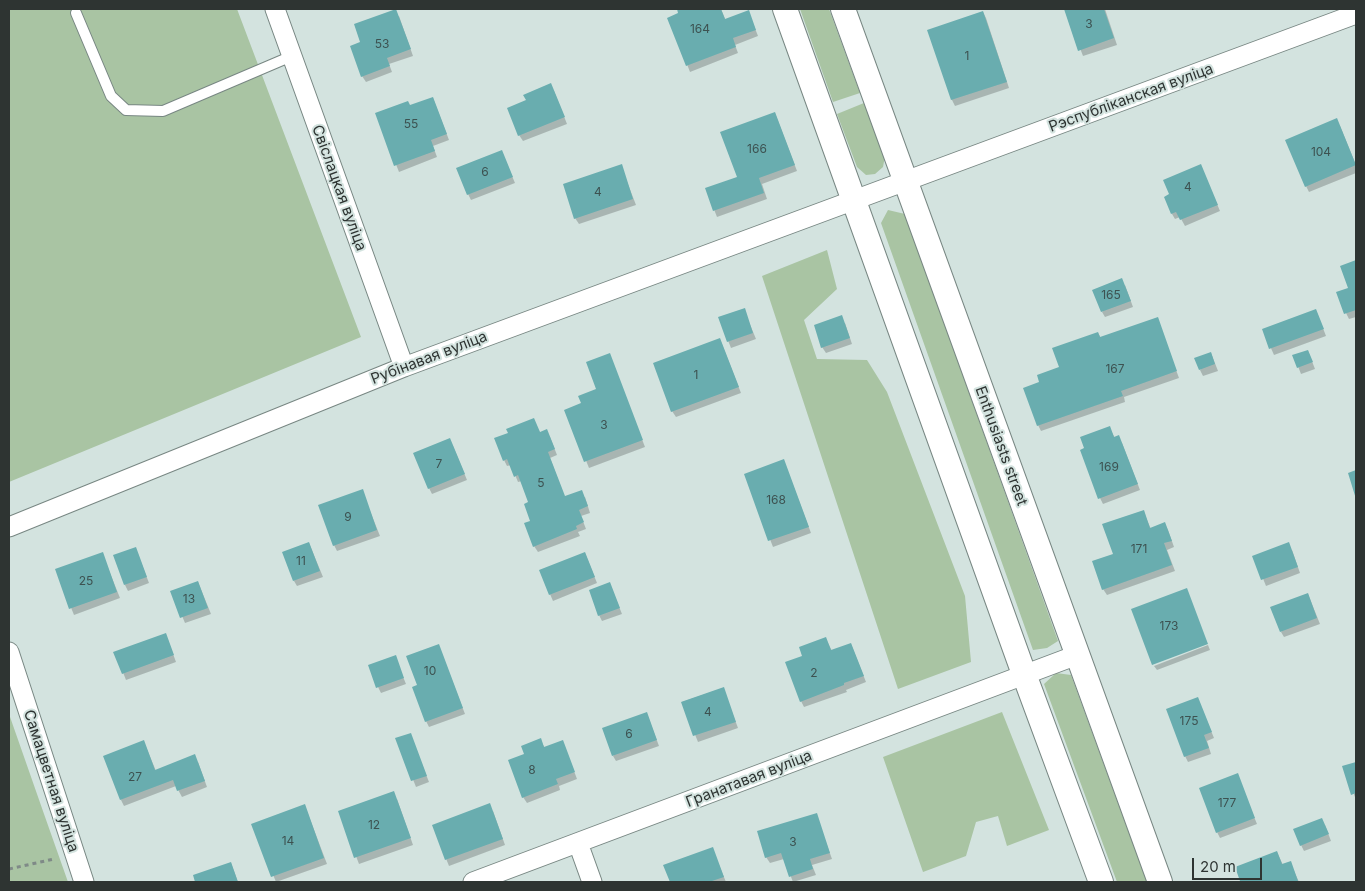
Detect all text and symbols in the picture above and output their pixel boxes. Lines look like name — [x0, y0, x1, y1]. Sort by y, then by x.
house number: 3 — [1085, 17, 1093, 31]
house number: 164 — [690, 22, 710, 36]
house number: 53 — [375, 37, 389, 51]
house number: 1 — [965, 49, 969, 63]
street label: Рэспубліканская вуліца — [1046, 60, 1216, 136]
house number: 55 — [404, 117, 418, 131]
street label: Свіслацкая вуліца — [308, 123, 370, 253]
house number: 166 — [747, 142, 767, 156]
house number: 104 — [1311, 145, 1331, 159]
house number: 6 — [481, 165, 489, 179]
house number: 4 — [1184, 180, 1192, 194]
house number: 4 — [594, 185, 602, 199]
house number: 165 — [1101, 288, 1121, 302]
street label: Рубінавая вуліца — [368, 328, 490, 388]
house number: 167 — [1105, 362, 1125, 376]
house number: 1 — [694, 368, 698, 382]
street label: Enthusiasts street — [971, 384, 1031, 508]
house number: 3 — [600, 418, 608, 432]
house number: 7 — [436, 457, 442, 471]
house number: 169 — [1099, 460, 1119, 474]
house number: 5 — [537, 476, 545, 490]
house number: 168 — [766, 493, 786, 507]
house number: 9 — [344, 510, 352, 524]
house number: 171 — [1131, 542, 1147, 556]
house number: 11 — [296, 554, 306, 568]
house number: 25 — [79, 574, 93, 588]
house number: 13 — [183, 592, 195, 606]
house number: 173 — [1160, 619, 1178, 633]
house number: 10 — [424, 664, 436, 678]
house number: 2 — [810, 666, 818, 680]
house number: 4 — [704, 705, 712, 719]
street label: Самацветная вуліца — [20, 708, 82, 854]
house number: 175 — [1180, 714, 1198, 728]
house number: 6 — [625, 727, 633, 741]
street label: Гранатавая вуліца — [683, 747, 815, 811]
house number: 8 — [528, 763, 536, 777]
house number: 27 — [128, 770, 142, 784]
house number: 177 — [1218, 796, 1236, 810]
house number: 12 — [368, 818, 380, 832]
house number: 14 — [282, 834, 294, 848]
house number: 3 — [789, 835, 797, 849]
scale bar — [1195, 848, 1265, 880]
text: 20 m — [1200, 857, 1236, 876]

